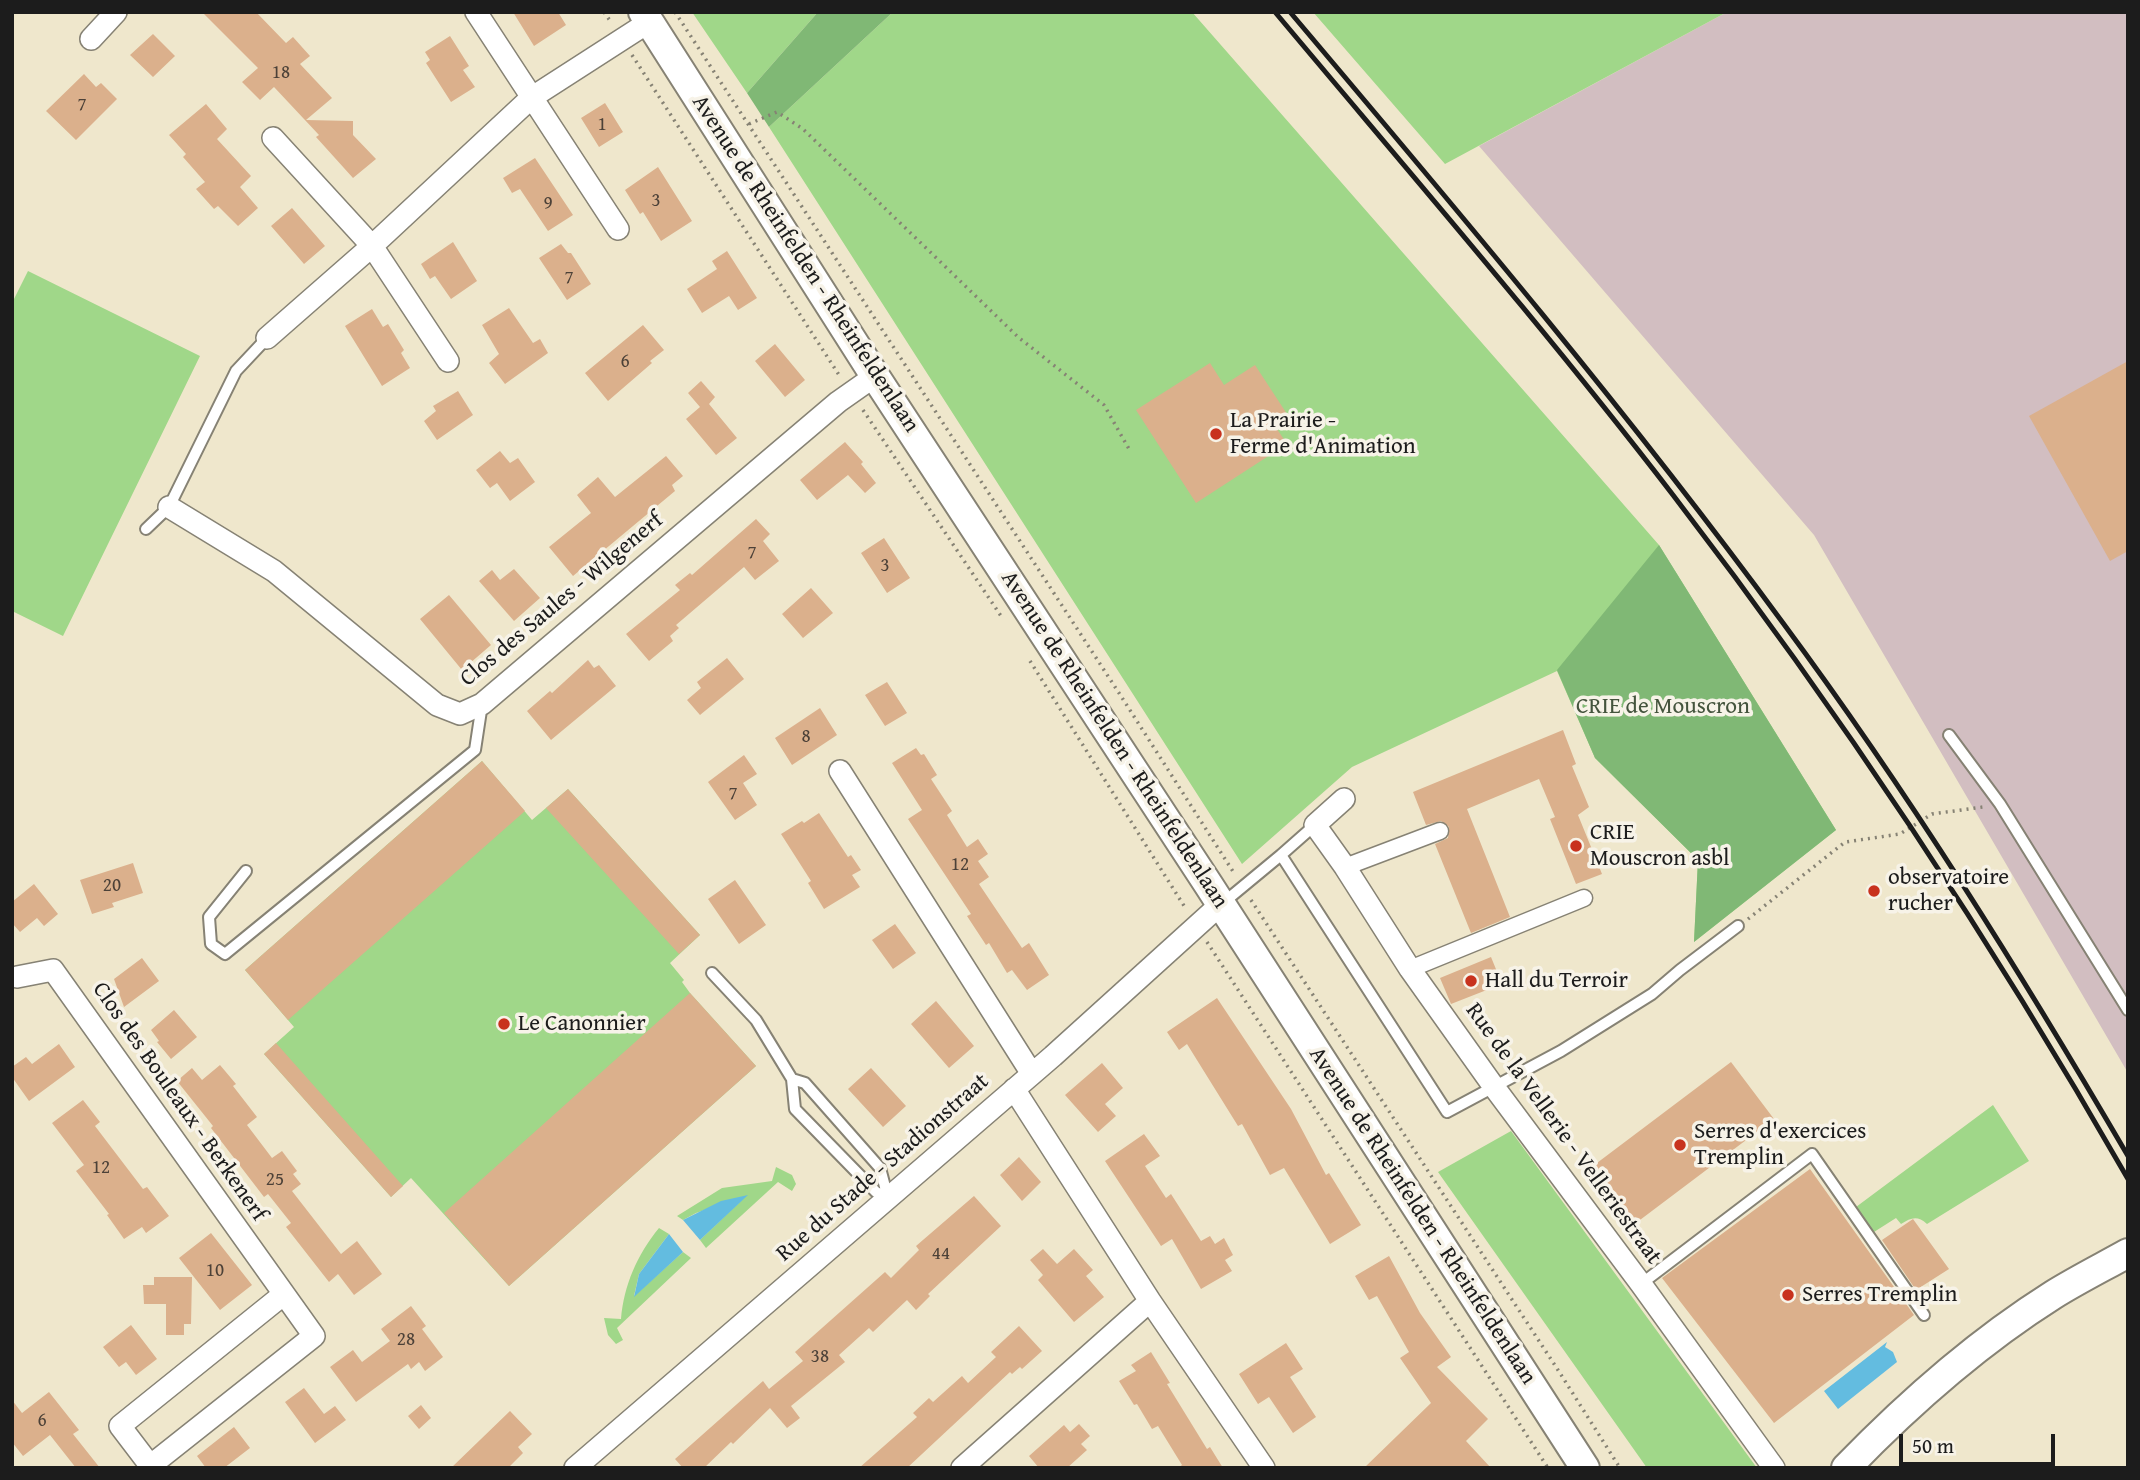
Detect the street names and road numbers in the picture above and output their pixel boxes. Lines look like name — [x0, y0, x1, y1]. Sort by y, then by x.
street label: Avenue de Rheinfelden - Rheinfeldenlaan — [685, 90, 925, 438]
street label: Clos des Saules - Wilgenerf — [455, 507, 669, 693]
street label: Avenue de Rheinfelden - Rheinfeldenlaan — [994, 566, 1234, 914]
street label: Clos des Bouleaux - Berkenerf — [86, 977, 272, 1227]
street label: Rue de la Vellerie - Velleriestraat — [1459, 998, 1667, 1270]
street label: Avenue de Rheinfelden - Rheinfeldenlaan — [1302, 1042, 1542, 1390]
street label: Rue du Stade - Stadionstraat — [771, 1068, 995, 1268]

